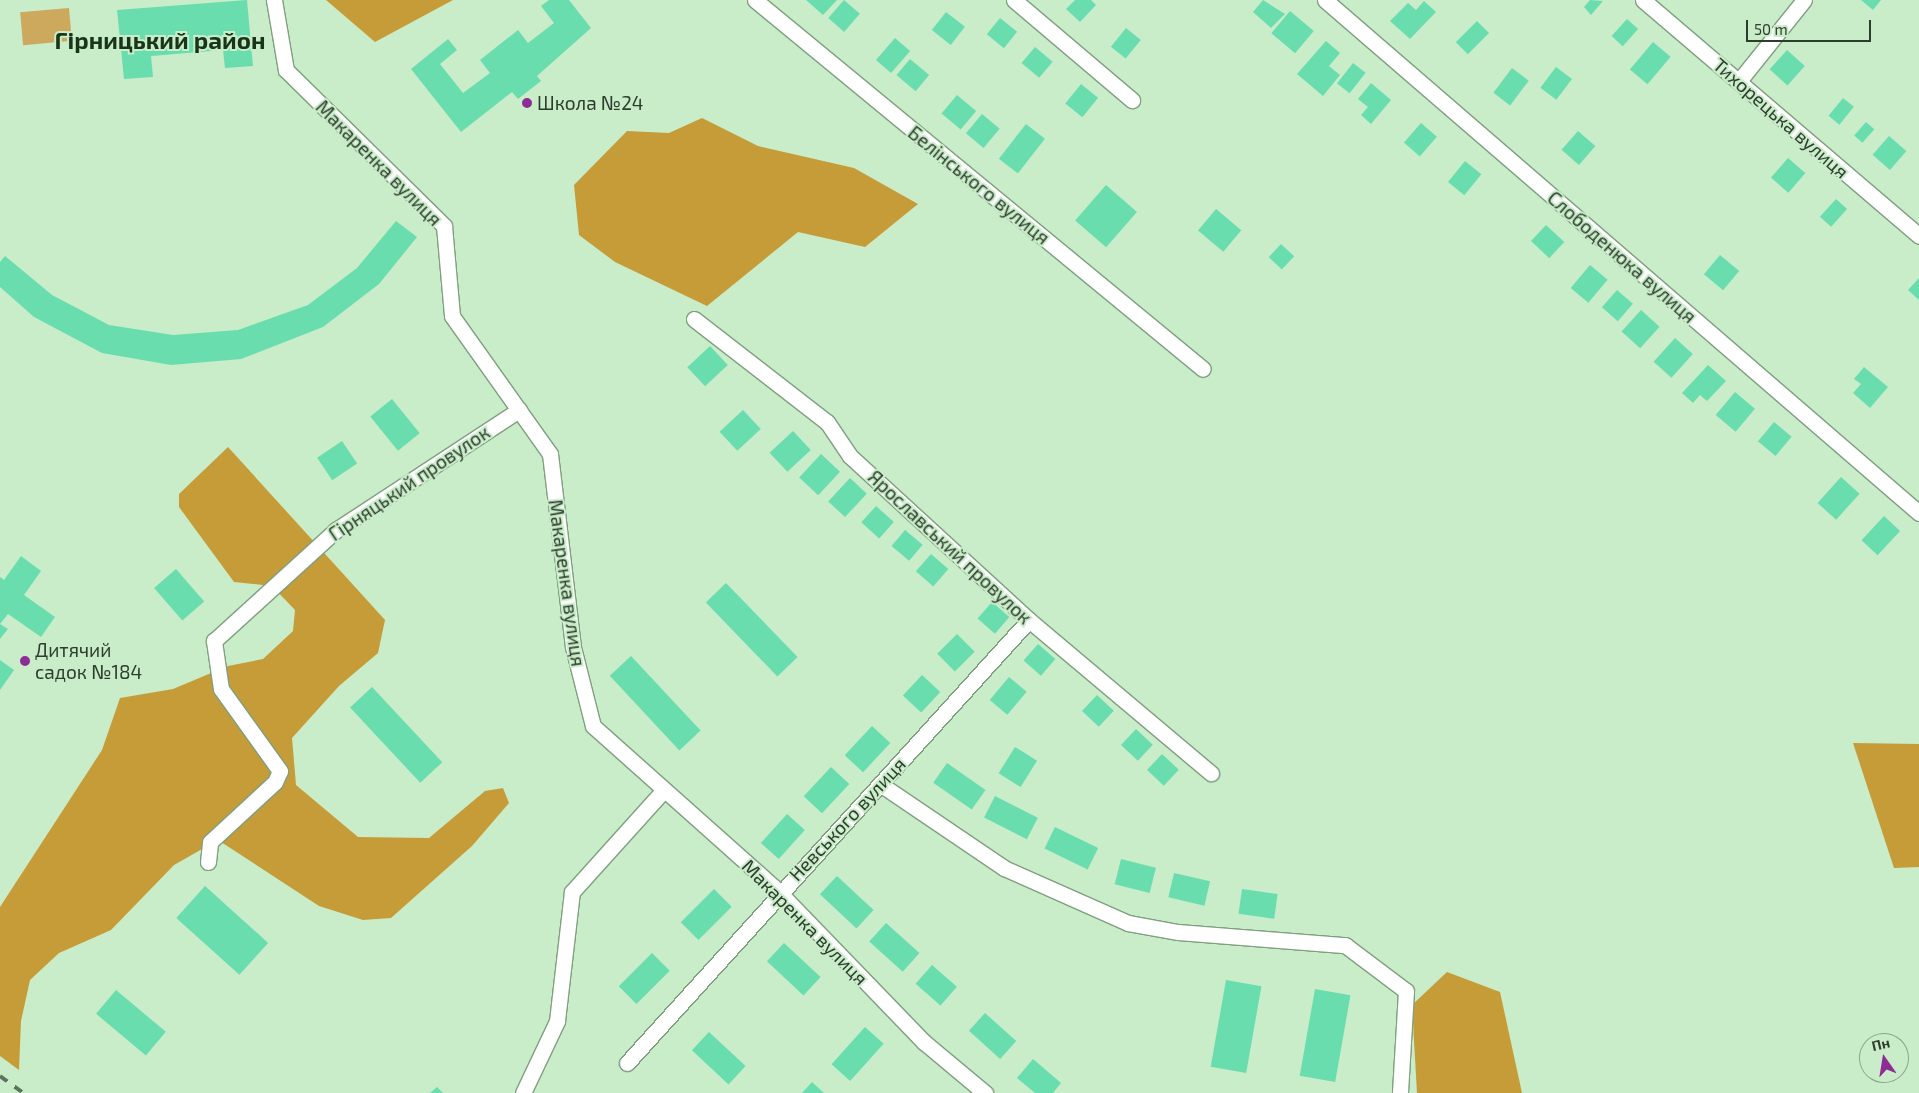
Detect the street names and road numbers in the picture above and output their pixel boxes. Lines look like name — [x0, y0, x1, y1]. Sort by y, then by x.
street label: Тихорецька вулиця — [1709, 53, 1853, 183]
street label: Макаренка вулиця — [311, 95, 447, 231]
street label: Белінського вулиця — [904, 121, 1054, 249]
street label: Слободенюка вулиця — [1543, 186, 1701, 328]
street label: Гірняцький провулок — [324, 421, 494, 545]
street label: Ярославський провулок — [864, 465, 1036, 629]
street label: Макаренка вулиця — [544, 498, 590, 668]
street label: Невського вулиця — [784, 753, 910, 885]
street label: Макаренка вулиця — [737, 854, 873, 990]

